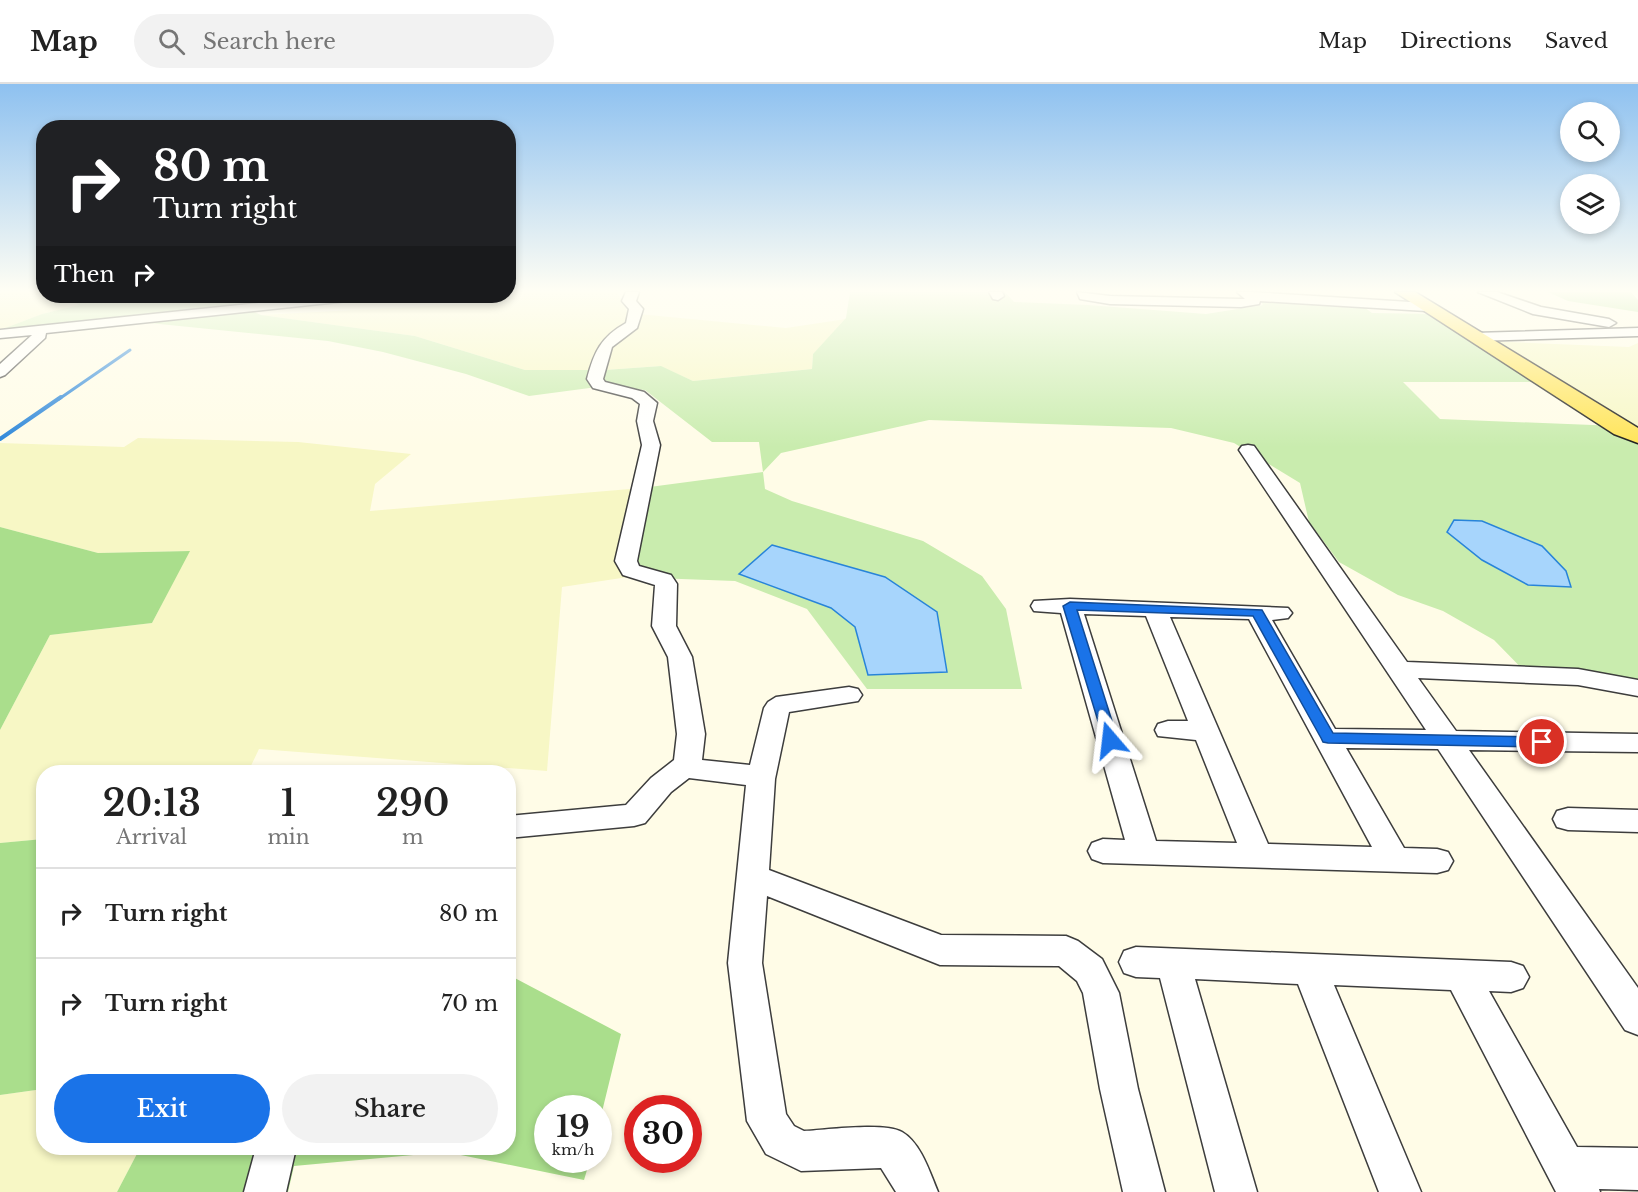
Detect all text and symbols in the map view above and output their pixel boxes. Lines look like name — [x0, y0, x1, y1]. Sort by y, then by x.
search box — [134, 14, 554, 68]
text: Map — [30, 24, 98, 59]
icon: search — [155, 25, 188, 58]
text: Search here — [203, 28, 336, 55]
text: Map — [1318, 28, 1367, 54]
text: Directions — [1400, 28, 1512, 54]
text: Saved — [1545, 28, 1608, 54]
map controls — [1560, 102, 1620, 234]
button: search — [1560, 102, 1620, 162]
text: 80 m — [153, 140, 269, 192]
icon: right — [54, 144, 132, 222]
button: layers — [1560, 174, 1620, 234]
text: Turn right — [153, 192, 297, 225]
icon: right — [127, 258, 160, 291]
text: Then — [54, 261, 115, 288]
position arrow — [1078, 708, 1142, 772]
pin — [1516, 716, 1567, 767]
icon: arrive — [1525, 725, 1558, 758]
text: 20:13 — [102, 781, 201, 826]
text: 1 — [281, 781, 296, 826]
text: 290 — [376, 781, 450, 826]
text: Arrival — [116, 825, 187, 849]
text: min — [267, 825, 309, 849]
text: m — [402, 825, 423, 849]
icon: right — [54, 897, 87, 930]
text: Turn right — [105, 900, 227, 927]
text: 80 m — [439, 900, 498, 927]
icon: right — [54, 987, 87, 1020]
text: Turn right — [105, 990, 227, 1017]
text: 70 m — [441, 990, 498, 1017]
button: Exit — [54, 1074, 270, 1143]
button: Share — [282, 1074, 498, 1143]
speed limit sign: 30 — [624, 1095, 702, 1173]
text: 19 — [556, 1108, 590, 1145]
text: km/h — [552, 1140, 594, 1159]

